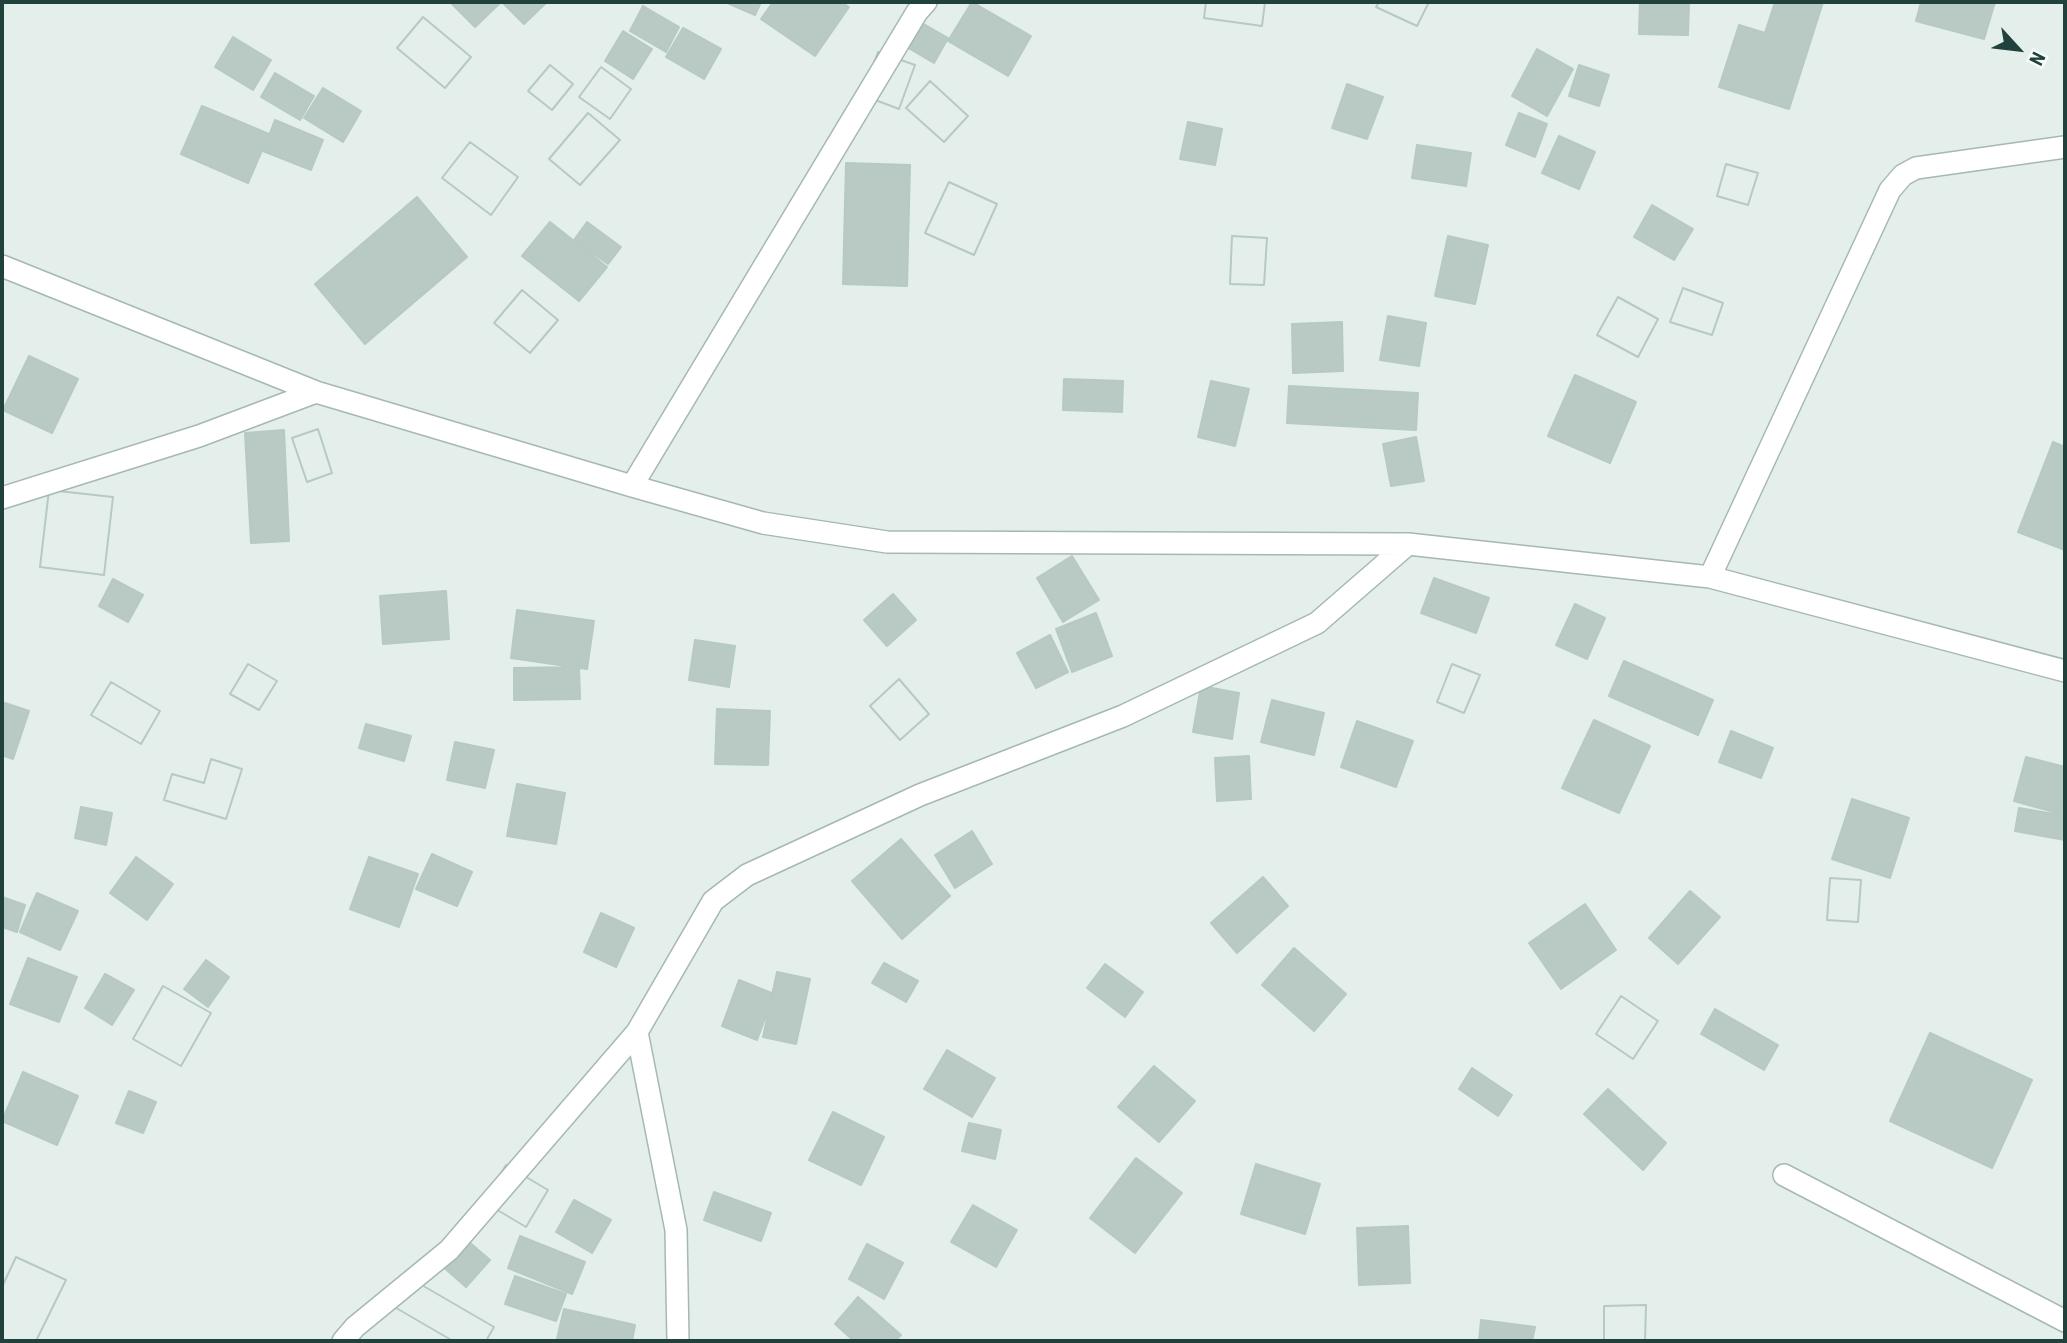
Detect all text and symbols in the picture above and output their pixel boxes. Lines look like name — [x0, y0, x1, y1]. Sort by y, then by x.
north arrow — [1983, 14, 2053, 84]
text: N — [2024, 48, 2050, 69]

